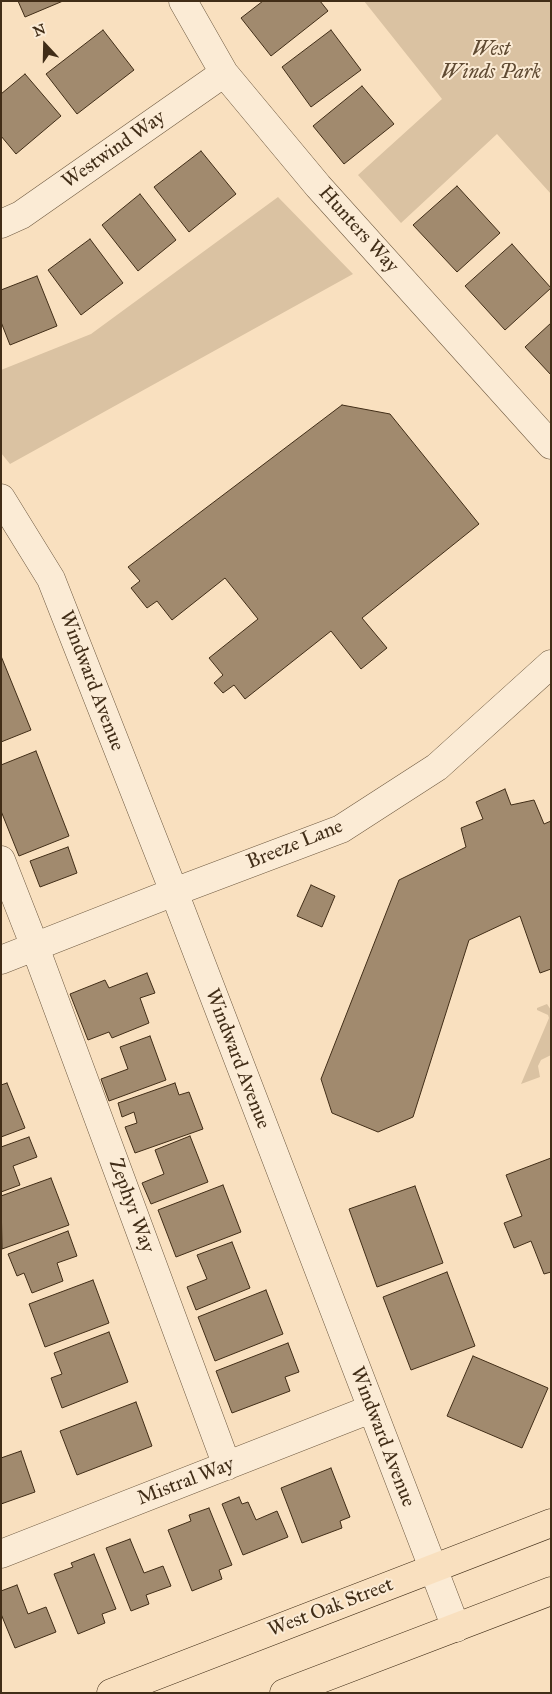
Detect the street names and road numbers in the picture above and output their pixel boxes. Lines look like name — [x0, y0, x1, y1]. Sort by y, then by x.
street label: Westwind Way — [58, 106, 170, 194]
street label: Hunters Way — [313, 182, 403, 278]
street label: Windward Avenue — [53, 607, 129, 755]
street label: Breeze Lane — [243, 815, 347, 875]
street label: Windward Avenue — [199, 985, 275, 1133]
street label: Zephyr Way — [103, 1156, 159, 1256]
street label: Windward Avenue — [344, 1363, 420, 1511]
street label: Mistral Way — [134, 1453, 238, 1511]
street label: West Oak Street — [265, 1573, 397, 1643]

